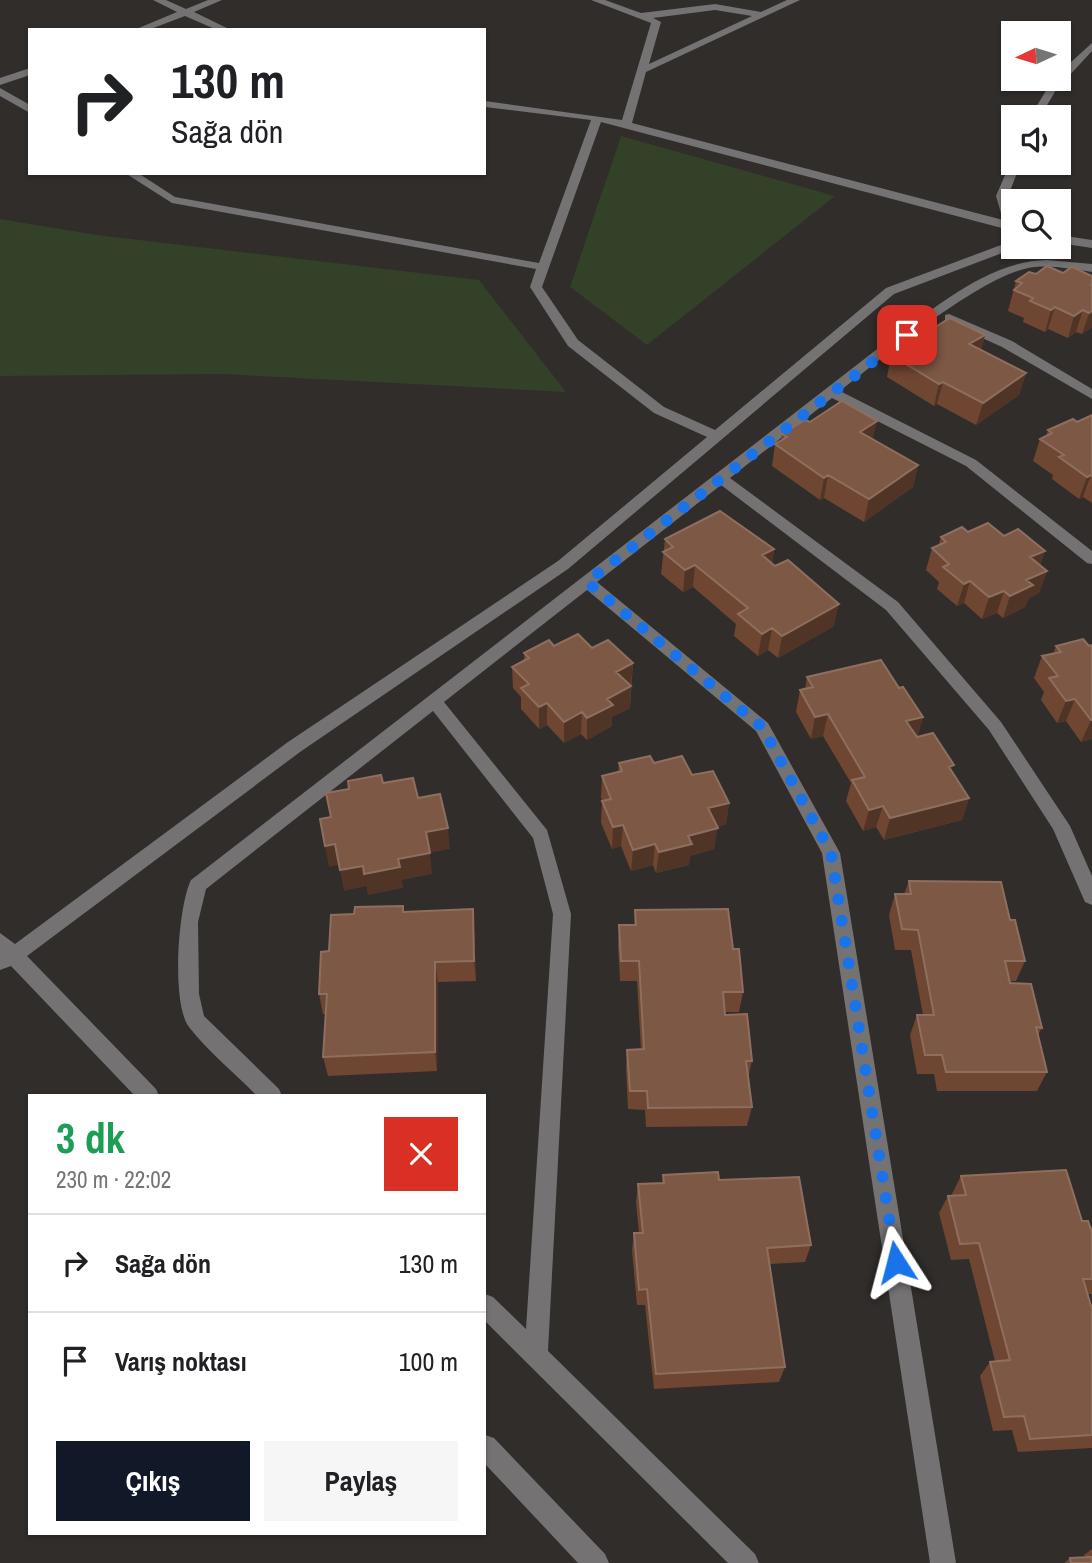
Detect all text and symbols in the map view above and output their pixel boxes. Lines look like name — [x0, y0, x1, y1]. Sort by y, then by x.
north arrow — [1001, 21, 1071, 91]
map controls — [1001, 21, 1071, 259]
text: 130 m — [171, 47, 285, 113]
icon: right — [56, 56, 147, 147]
button: sound — [1001, 105, 1071, 175]
text: Sağa dön — [171, 110, 283, 153]
button: search — [1001, 189, 1071, 259]
pin — [877, 305, 937, 365]
icon: arrive — [888, 316, 926, 354]
text: 3 dk — [56, 1110, 125, 1166]
button: close — [384, 1117, 458, 1191]
text: 230 m · 22:02 — [56, 1164, 171, 1195]
position arrow — [859, 1225, 933, 1299]
icon: right — [56, 1244, 94, 1282]
text: Sağa dön — [115, 1246, 211, 1281]
text: 130 m — [399, 1246, 458, 1281]
icon: arrive — [56, 1342, 94, 1380]
text: Varış noktası — [115, 1344, 247, 1379]
text: 100 m — [399, 1344, 458, 1379]
button: Çıkış — [56, 1441, 250, 1521]
button: Paylaş — [264, 1441, 458, 1521]

